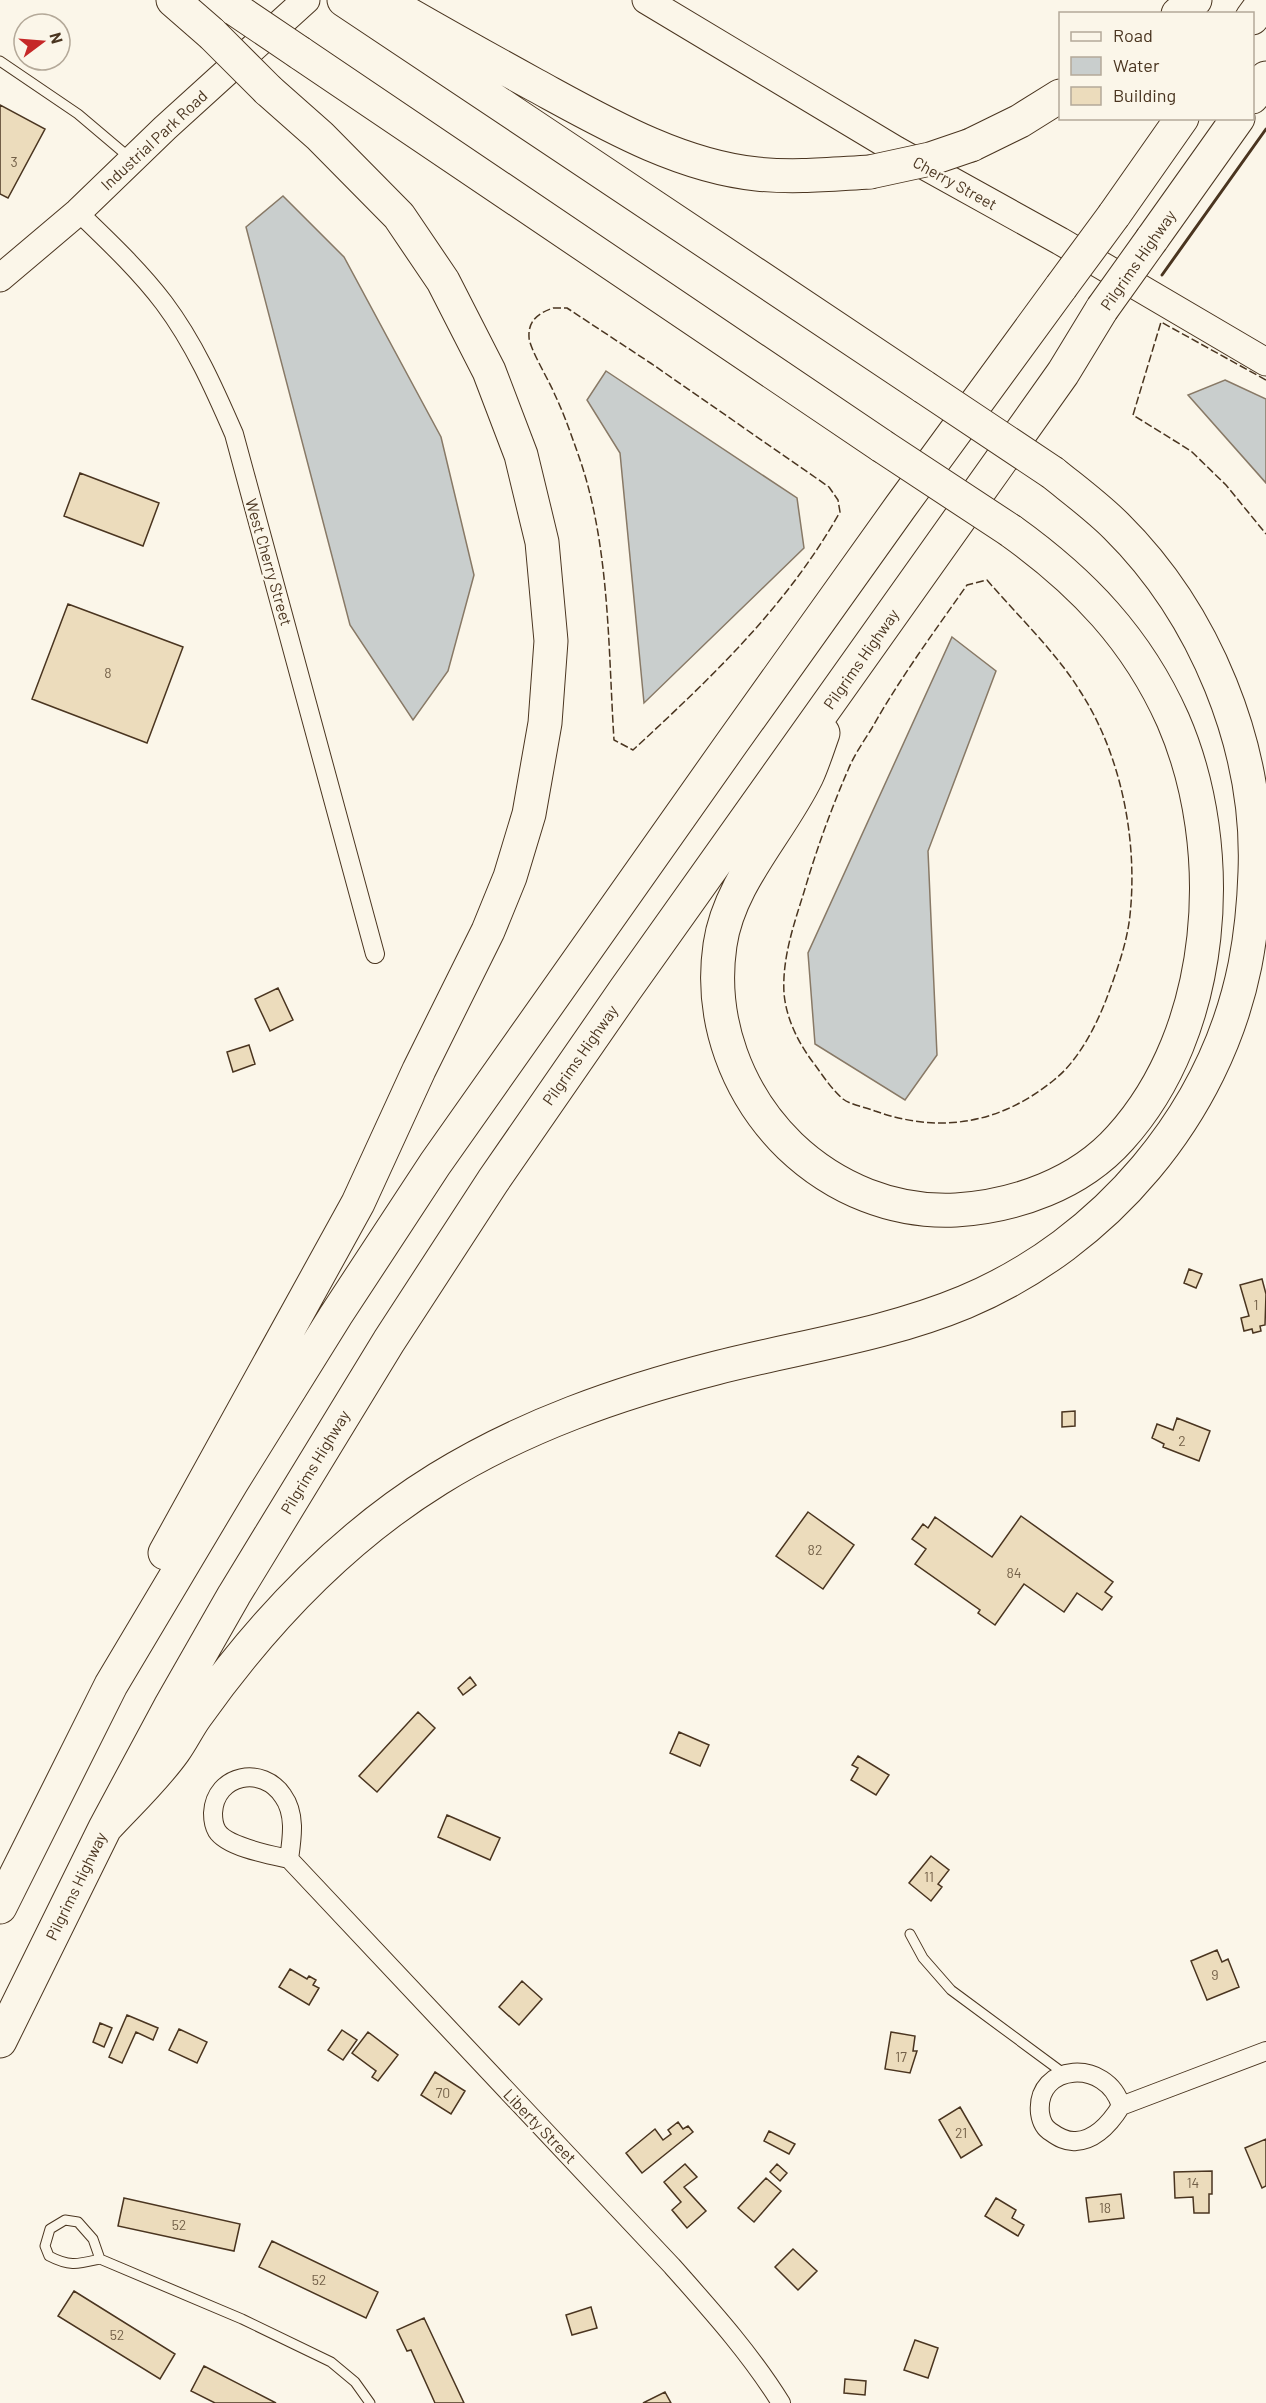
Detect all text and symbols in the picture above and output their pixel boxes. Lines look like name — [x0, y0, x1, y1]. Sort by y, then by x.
north arrow — [12, 12, 72, 72]
legend — [1059, 12, 1254, 120]
text: Road — [1113, 24, 1153, 46]
text: N — [46, 30, 67, 45]
text: Water — [1113, 54, 1160, 76]
text: Building — [1113, 84, 1176, 106]
street label: Industrial Park Road — [97, 85, 211, 194]
street label: Cherry Street — [910, 152, 1001, 213]
house number: 3 — [10, 153, 18, 170]
street label: Pilgrims Highway — [1096, 205, 1180, 314]
street label: West Cherry Street — [242, 496, 297, 628]
street label: Pilgrims Highway — [819, 604, 903, 713]
house number: 8 — [104, 664, 112, 681]
street label: Pilgrims Highway — [538, 1000, 622, 1109]
house number: 1 — [1254, 1296, 1258, 1313]
street label: Pilgrims Highway — [276, 1406, 353, 1517]
house number: 2 — [1178, 1432, 1186, 1449]
house number: 82 — [808, 1541, 822, 1558]
house number: 84 — [1006, 1564, 1022, 1581]
street label: Pilgrims Highway — [41, 1828, 110, 1943]
house number: 11 — [924, 1868, 934, 1885]
house number: 9 — [1211, 1966, 1219, 1983]
house number: 17 — [895, 2048, 907, 2065]
house number: 70 — [436, 2084, 450, 2101]
street label: Liberty Street — [500, 2084, 581, 2167]
house number: 21 — [955, 2124, 967, 2141]
house number: 14 — [1187, 2174, 1199, 2191]
house number: 18 — [1099, 2199, 1111, 2216]
house number: 52 — [172, 2216, 186, 2233]
house number: 52 — [312, 2271, 326, 2288]
house number: 52 — [110, 2326, 124, 2343]

